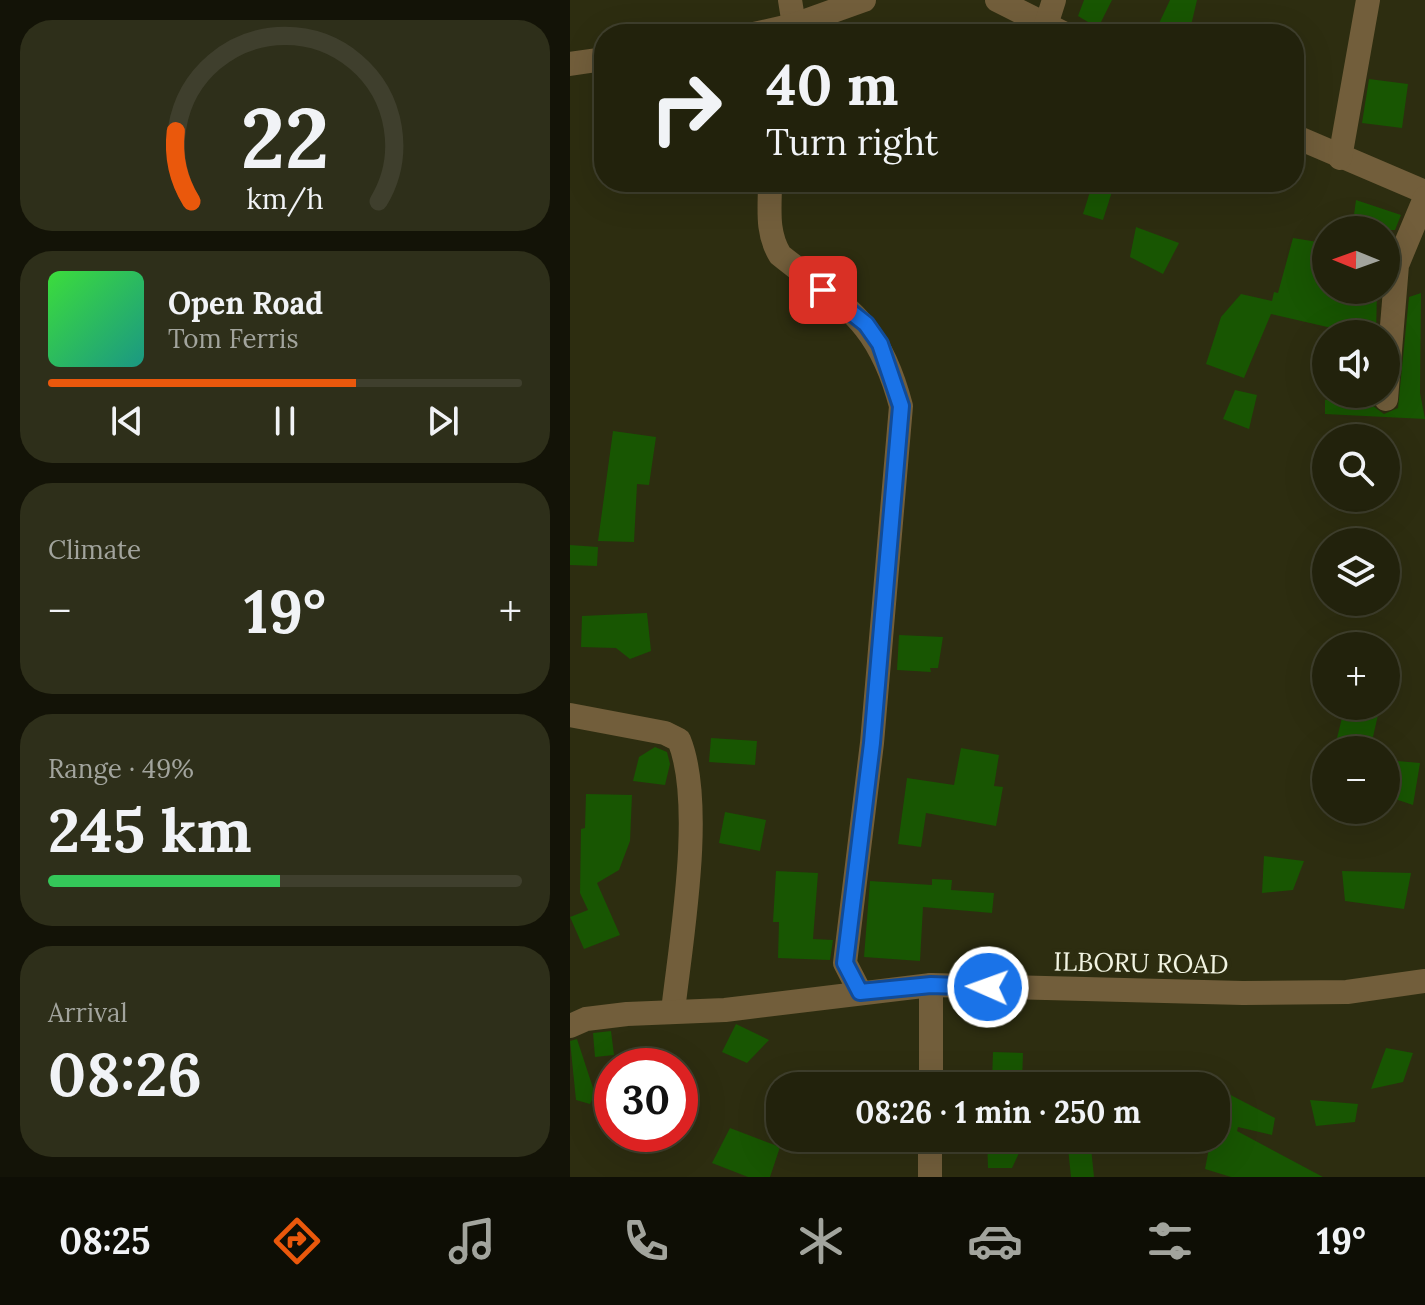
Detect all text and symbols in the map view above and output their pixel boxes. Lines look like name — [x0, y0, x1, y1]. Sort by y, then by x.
text: 40 m — [766, 49, 899, 120]
icon: right — [634, 56, 738, 160]
text: 22 — [241, 83, 329, 190]
text: Turn right — [766, 119, 939, 165]
text: km/h — [246, 180, 324, 217]
north arrow — [1312, 216, 1400, 304]
map controls — [1312, 216, 1400, 824]
pin — [789, 256, 857, 324]
icon: arrive — [801, 268, 845, 312]
text: Open Road — [168, 284, 323, 322]
button: sound — [1312, 320, 1400, 408]
text: Tom Ferris — [168, 322, 298, 355]
icon: previous — [105, 399, 149, 443]
icon: pause — [263, 399, 307, 443]
icon: next — [421, 399, 465, 443]
button: search — [1312, 424, 1400, 512]
button: layers — [1312, 528, 1400, 616]
text: Climate — [48, 533, 141, 566]
text: 19° — [244, 573, 326, 649]
text: − — [48, 583, 71, 639]
text: + — [499, 583, 522, 639]
button: + — [1312, 632, 1400, 720]
button: − — [1312, 736, 1400, 824]
text: Range · 49% — [48, 752, 194, 785]
text: 245 km — [48, 792, 252, 868]
street label: ILBORU ROAD — [1053, 944, 1229, 981]
position arrow — [946, 945, 1030, 1029]
text: Arrival — [48, 996, 127, 1029]
text: 08:26 — [48, 1036, 202, 1112]
speed limit sign: 30 — [594, 1048, 698, 1152]
text: 08:26 · 1 min · 250 m — [855, 1093, 1141, 1131]
icon: directions — [269, 1213, 325, 1269]
icon: music — [444, 1213, 500, 1269]
icon: phone — [618, 1213, 674, 1269]
icon: climate — [793, 1213, 849, 1269]
icon: car — [967, 1213, 1023, 1269]
icon: filters — [1142, 1213, 1198, 1269]
text: 08:25 — [59, 1218, 150, 1264]
text: 19° — [1317, 1218, 1366, 1264]

